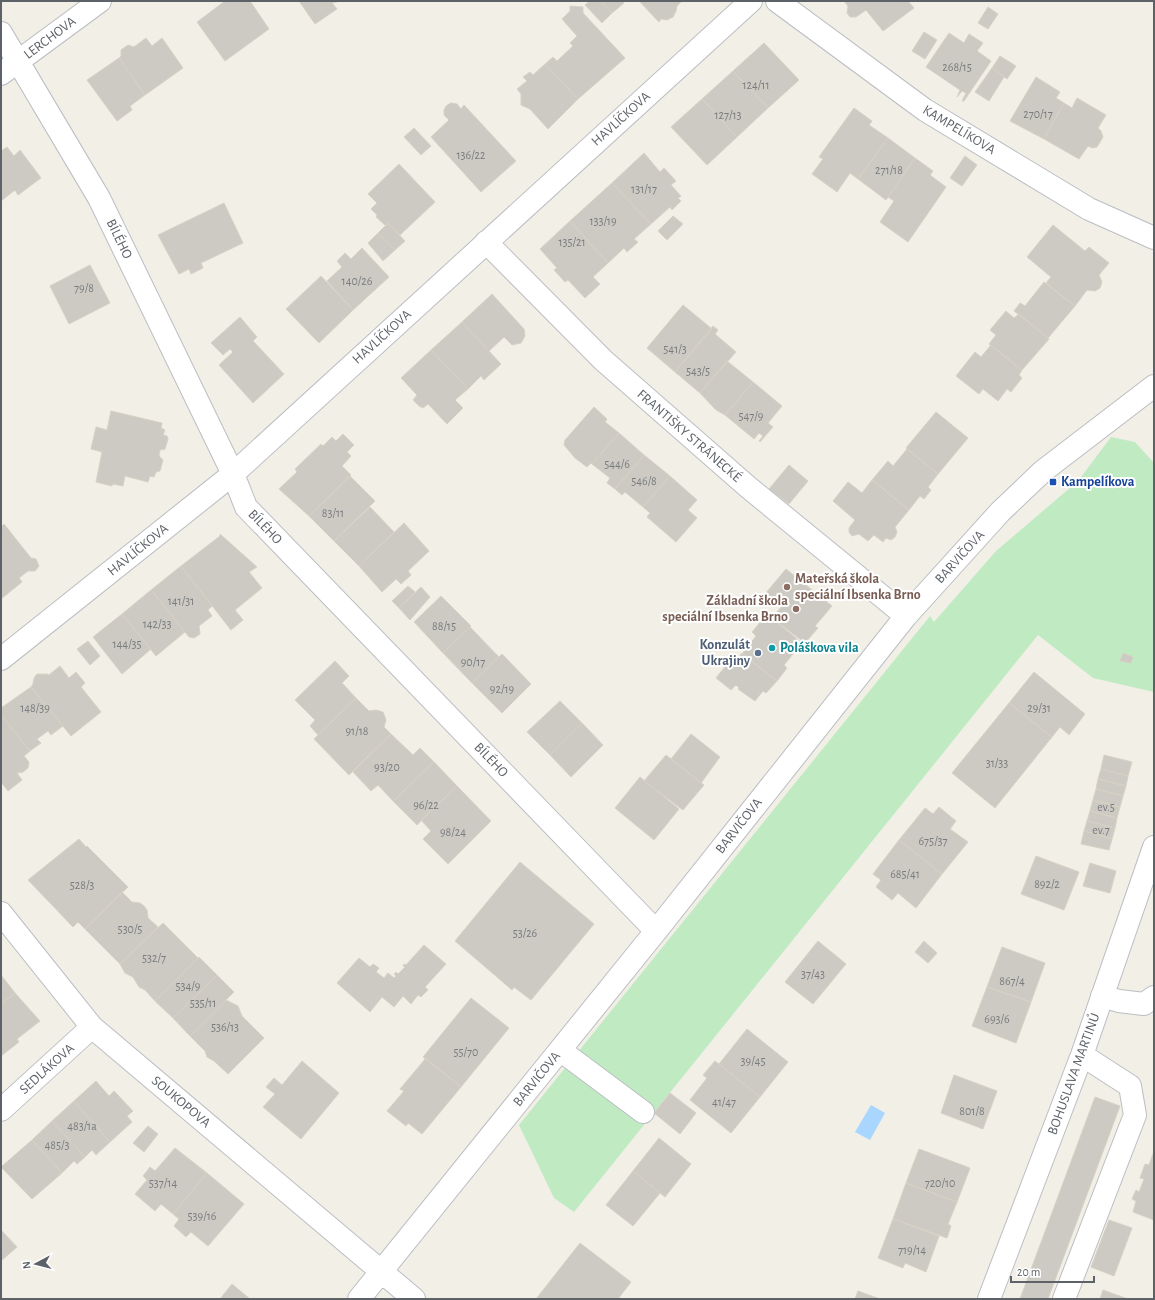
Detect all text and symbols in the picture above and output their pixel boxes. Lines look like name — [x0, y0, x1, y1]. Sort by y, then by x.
street label: LERCHOVA — [21, 14, 79, 62]
house number: 268/15 — [942, 61, 972, 73]
house number: 124/11 — [742, 79, 770, 91]
street label: HAVLÍČKOVA — [587, 87, 653, 149]
street label: KAMPELÍKOVA — [920, 100, 999, 157]
house number: 270/17 — [1023, 108, 1053, 120]
house number: 127/13 — [714, 109, 742, 121]
house number: 136/22 — [456, 149, 486, 161]
house number: 271/18 — [875, 164, 903, 176]
house number: 131/17 — [631, 183, 657, 195]
house number: 133/19 — [589, 215, 617, 227]
street label: BÍLÉHO — [103, 216, 137, 261]
house number: 135/21 — [558, 236, 586, 248]
house number: 140/26 — [342, 275, 373, 287]
house number: 79/8 — [74, 282, 94, 294]
street label: HAVLÍČKOVA — [348, 305, 414, 367]
house number: 541/3 — [663, 343, 687, 355]
house number: 543/5 — [686, 365, 710, 377]
street label: FRANTIŠKY STRÁNECKÉ — [634, 385, 746, 485]
house number: 547/9 — [739, 410, 764, 422]
house number: 544/6 — [604, 458, 630, 470]
house number: 546/8 — [631, 475, 657, 487]
place label: Kampelíkova — [1061, 475, 1135, 489]
marker: Kampelíkova — [1048, 477, 1058, 487]
street label: BÍLÉHO — [245, 505, 287, 547]
house number: 83/11 — [322, 507, 344, 519]
street label: HAVLÍČKOVA — [103, 519, 171, 579]
street label: BARVIČOVA — [931, 526, 987, 586]
place label: Mateřská škola speciální Ibsenka Brno — [795, 572, 921, 602]
marker: Mateřská škola speciální Ibsenka Brno — [782, 582, 792, 592]
place label: Základní škola speciální Ibsenka Brno — [662, 594, 788, 624]
house number: 141/31 — [168, 595, 194, 607]
marker: Základní škola speciální Ibsenka Brno — [791, 604, 801, 614]
house number: 142/33 — [143, 618, 171, 630]
house number: 88/15 — [432, 620, 456, 632]
house number: 144/35 — [112, 638, 142, 650]
place label: Konzulát Ukrajiny — [700, 638, 751, 668]
place label: Poláškova vila — [780, 641, 859, 655]
marker: Poláškova vila — [767, 643, 777, 653]
marker: Konzulát Ukrajiny — [753, 648, 763, 658]
house number: 90/17 — [461, 656, 485, 668]
house number: 92/19 — [490, 683, 515, 695]
house number: 148/39 — [20, 702, 50, 714]
house number: 29/31 — [1027, 702, 1051, 714]
house number: 91/18 — [345, 725, 369, 737]
street label: BÍLÉHO — [471, 738, 513, 780]
house number: 31/33 — [986, 757, 1008, 769]
house number: 93/20 — [374, 761, 400, 773]
street label: BARVIČOVA — [712, 794, 765, 856]
house number: 96/22 — [413, 799, 439, 811]
house number: ev.5 — [1097, 801, 1115, 813]
house number: ev.7 — [1092, 824, 1110, 836]
house number: 98/24 — [440, 826, 466, 838]
house number: 675/37 — [918, 835, 948, 847]
house number: 685/41 — [890, 868, 920, 880]
house number: 892/2 — [1034, 878, 1060, 890]
house number: 528/3 — [70, 879, 94, 891]
house number: 530/5 — [118, 923, 142, 935]
house number: 53/26 — [513, 927, 538, 939]
house number: 532/7 — [142, 952, 166, 964]
house number: 37/43 — [801, 968, 825, 980]
house number: 867/4 — [999, 975, 1025, 987]
house number: 534/9 — [176, 980, 201, 992]
house number: 535/11 — [190, 997, 216, 1009]
street label: BOHUSLAVA MARTINŮ — [1043, 1010, 1103, 1137]
house number: 693/6 — [984, 1013, 1010, 1025]
house number: 536/13 — [211, 1021, 239, 1033]
street label: SEDLÁKOVA — [15, 1039, 77, 1097]
house number: 55/70 — [454, 1046, 478, 1058]
street label: BARVIČOVA — [509, 1048, 563, 1109]
house number: 39/45 — [741, 1055, 765, 1067]
street label: SOUKOPOVA — [149, 1073, 213, 1131]
house number: 41/47 — [712, 1096, 736, 1108]
house number: 801/8 — [959, 1105, 985, 1117]
house number: 483/1a — [67, 1120, 97, 1132]
house number: 485/3 — [45, 1139, 69, 1151]
house number: 537/14 — [149, 1177, 177, 1189]
house number: 720/10 — [925, 1177, 955, 1189]
house number: 539/16 — [188, 1210, 217, 1222]
north arrow — [16, 1244, 56, 1284]
house number: 719/14 — [898, 1244, 926, 1256]
scale bar — [1011, 1258, 1094, 1284]
text: N — [21, 1261, 32, 1270]
text: 20 m — [1017, 1266, 1040, 1278]

